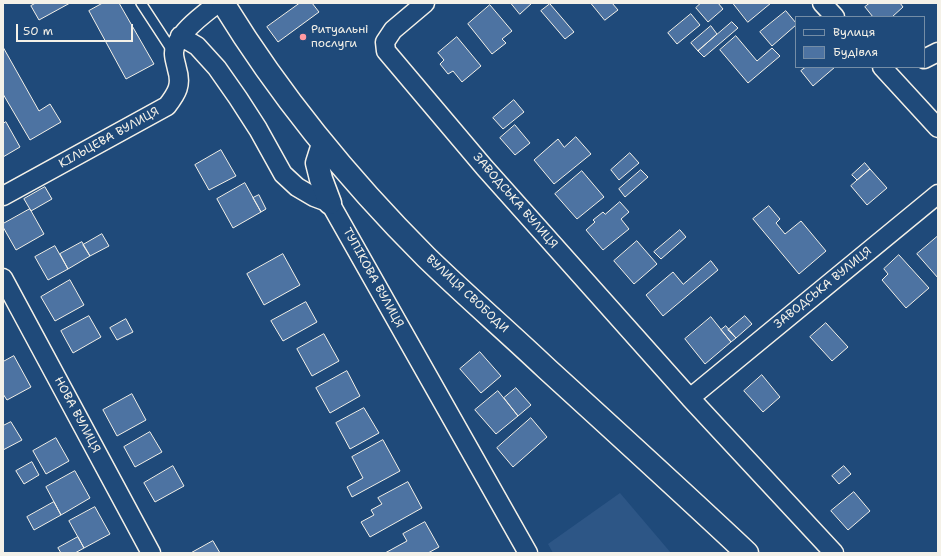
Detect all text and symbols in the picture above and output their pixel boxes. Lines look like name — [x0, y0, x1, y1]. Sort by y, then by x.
scale bar — [18, 16, 135, 42]
legend — [795, 16, 925, 68]
text: 50 m — [23, 23, 53, 39]
place label: Ритуальні послуги — [311, 23, 369, 51]
text: Вулиця — [833, 24, 875, 40]
marker: Ритуальні послуги — [298, 32, 308, 42]
text: Будівля — [833, 44, 878, 60]
street label: КІЛЬЦЕВА ВУЛИЦЯ — [56, 104, 162, 172]
street label: ЗАВОДСЬКА ВУЛИЦЯ — [470, 150, 560, 252]
street label: ТУПІКОВА ВУЛИЦЯ — [340, 226, 406, 330]
street label: ЗАВОДСЬКА ВУЛИЦЯ — [771, 244, 875, 332]
street label: ВУЛИЦЯ СВОБОДИ — [423, 252, 511, 336]
street label: НОВА ВУЛИЦЯ — [51, 374, 103, 456]

